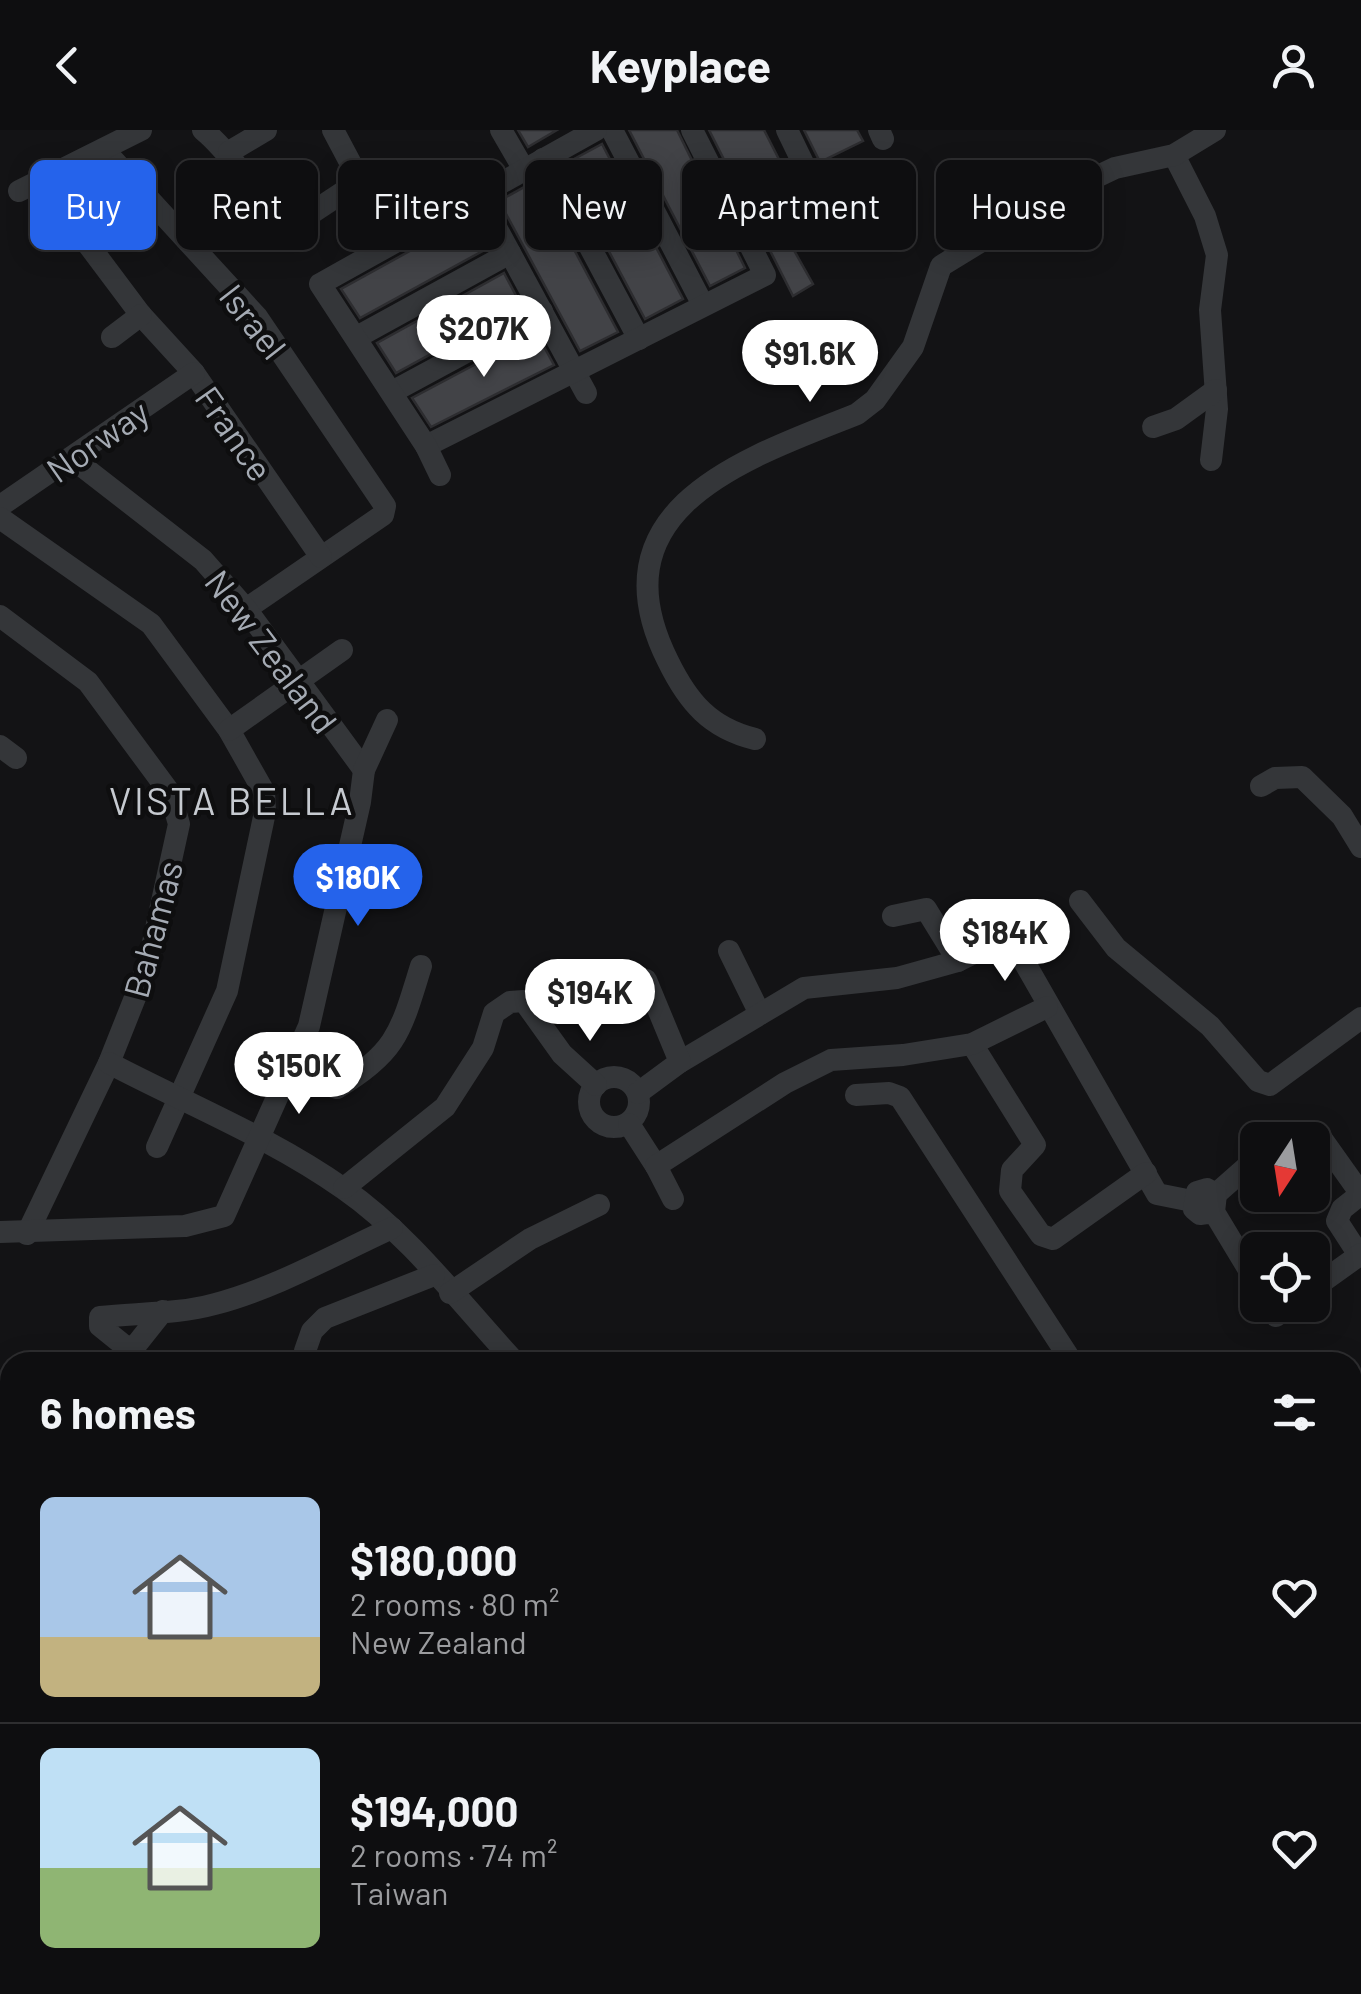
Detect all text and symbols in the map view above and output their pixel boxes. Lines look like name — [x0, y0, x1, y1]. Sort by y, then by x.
icon: back — [40, 38, 95, 93]
text: Keyplace — [590, 38, 771, 92]
icon: person — [1266, 38, 1321, 93]
chip: Buy — [30, 160, 156, 250]
chip: Rent — [176, 160, 318, 250]
chip: Filters — [338, 160, 505, 250]
chip: New — [525, 160, 662, 250]
chip: Apartment — [682, 160, 916, 250]
chip: House — [936, 160, 1102, 250]
street label: Israel — [212, 275, 296, 367]
pin: $207K — [414, 295, 554, 380]
text: $207K — [439, 308, 529, 346]
pin: $91.6K — [729, 320, 891, 405]
text: $91.6K — [764, 333, 856, 371]
street label: France — [188, 378, 282, 488]
street label: Norway — [38, 390, 156, 490]
street label: New Zealand — [197, 561, 347, 741]
district label: VISTA BELLA — [109, 777, 355, 823]
pin: $180K — [288, 844, 428, 929]
street label: Bahamas — [114, 856, 190, 1002]
text: $180K — [315, 857, 401, 895]
pin: $184K — [935, 899, 1075, 984]
text: $184K — [962, 912, 1048, 950]
pin: $194K — [520, 959, 660, 1044]
text: $194K — [547, 972, 633, 1010]
pin: $150K — [229, 1032, 369, 1117]
text: $150K — [256, 1045, 342, 1083]
north arrow — [1240, 1122, 1330, 1212]
map controls — [1240, 1122, 1330, 1322]
button: locate — [1240, 1232, 1330, 1322]
icon: filters — [1267, 1385, 1322, 1440]
text: 6 homes — [40, 1387, 196, 1437]
text: $180,000 — [350, 1534, 517, 1584]
icon: home — [120, 1537, 240, 1657]
icon: heart — [1267, 1570, 1322, 1625]
text: 2 rooms · 80 m² — [350, 1584, 559, 1622]
text: New Zealand — [350, 1622, 527, 1660]
text: $194,000 — [350, 1785, 518, 1835]
icon: home — [120, 1788, 240, 1908]
icon: heart — [1267, 1821, 1322, 1876]
text: 2 rooms · 74 m² — [350, 1835, 557, 1873]
text: Taiwan — [350, 1873, 449, 1911]

